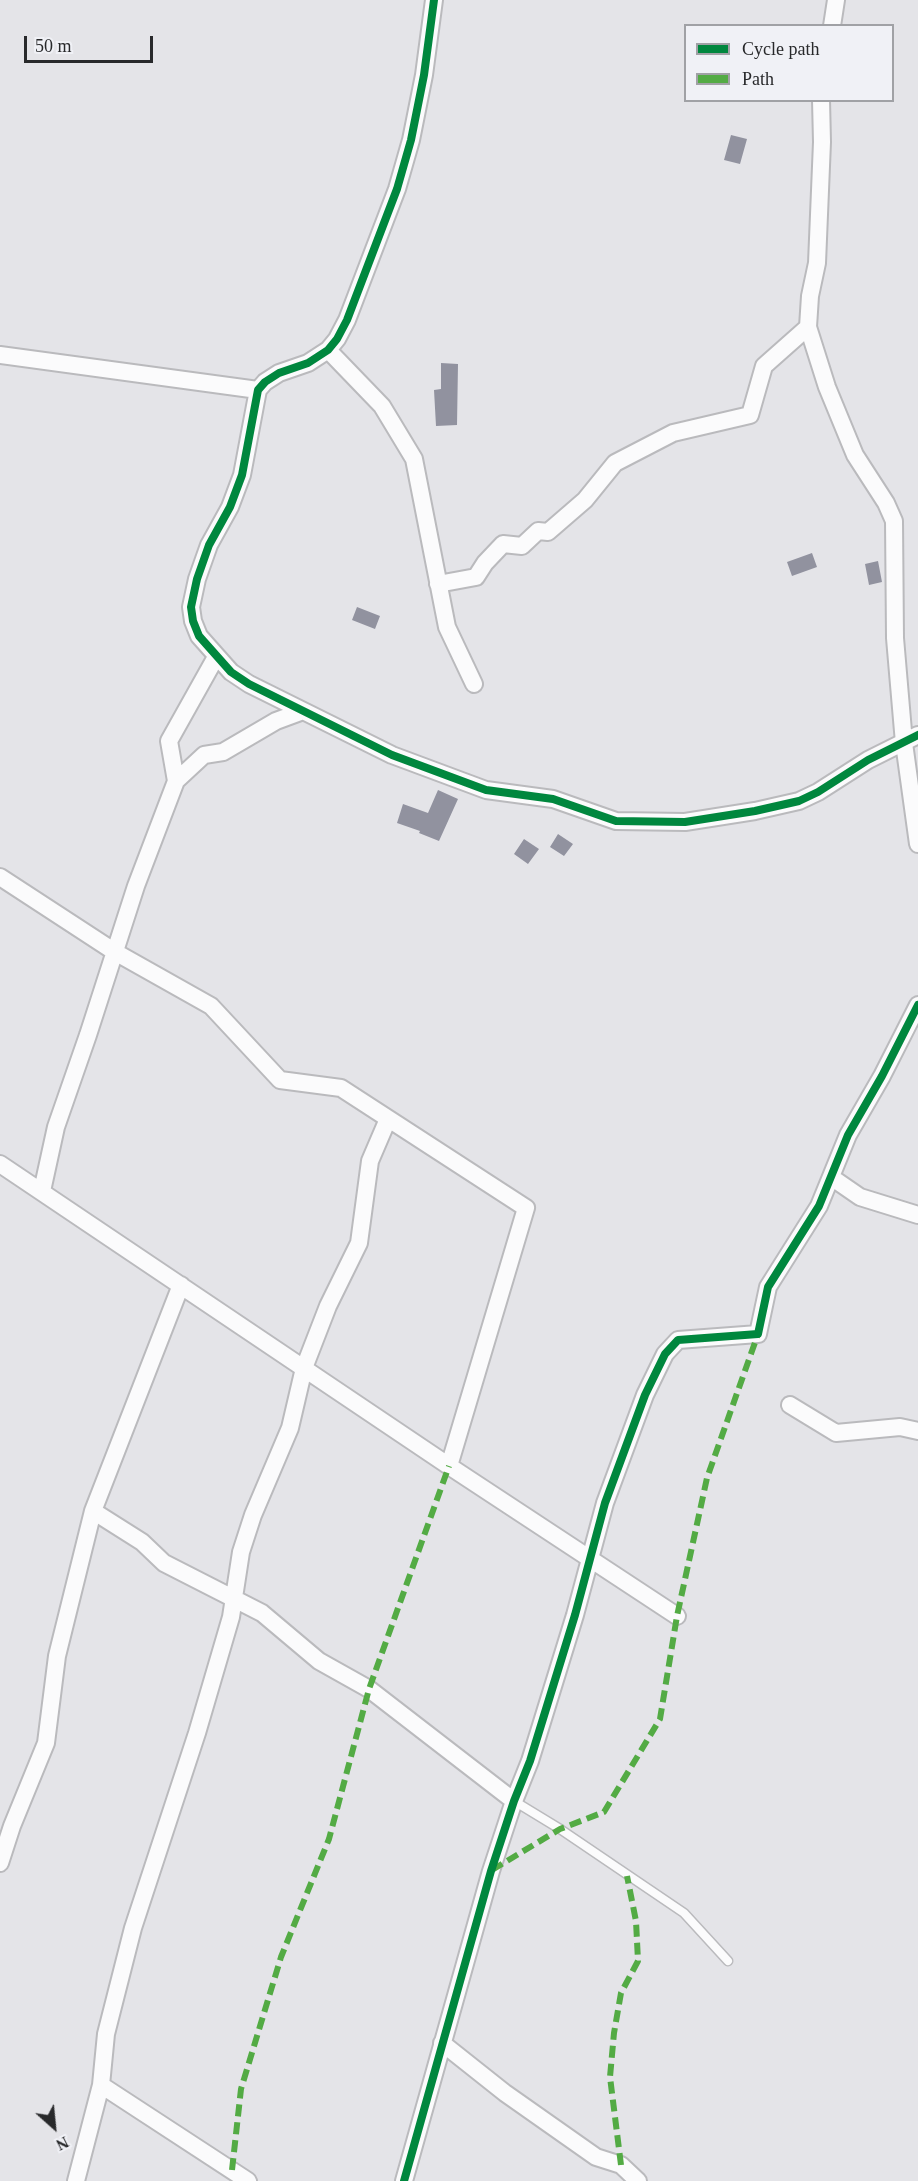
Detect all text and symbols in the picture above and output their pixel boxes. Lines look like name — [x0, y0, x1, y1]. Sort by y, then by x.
scale bar — [27, 24, 156, 62]
legend — [684, 24, 894, 102]
text: 50 m — [35, 36, 72, 56]
text: Cycle path — [742, 39, 819, 59]
text: Path — [742, 69, 774, 89]
north arrow — [24, 2097, 84, 2157]
text: N — [53, 2133, 71, 2154]

